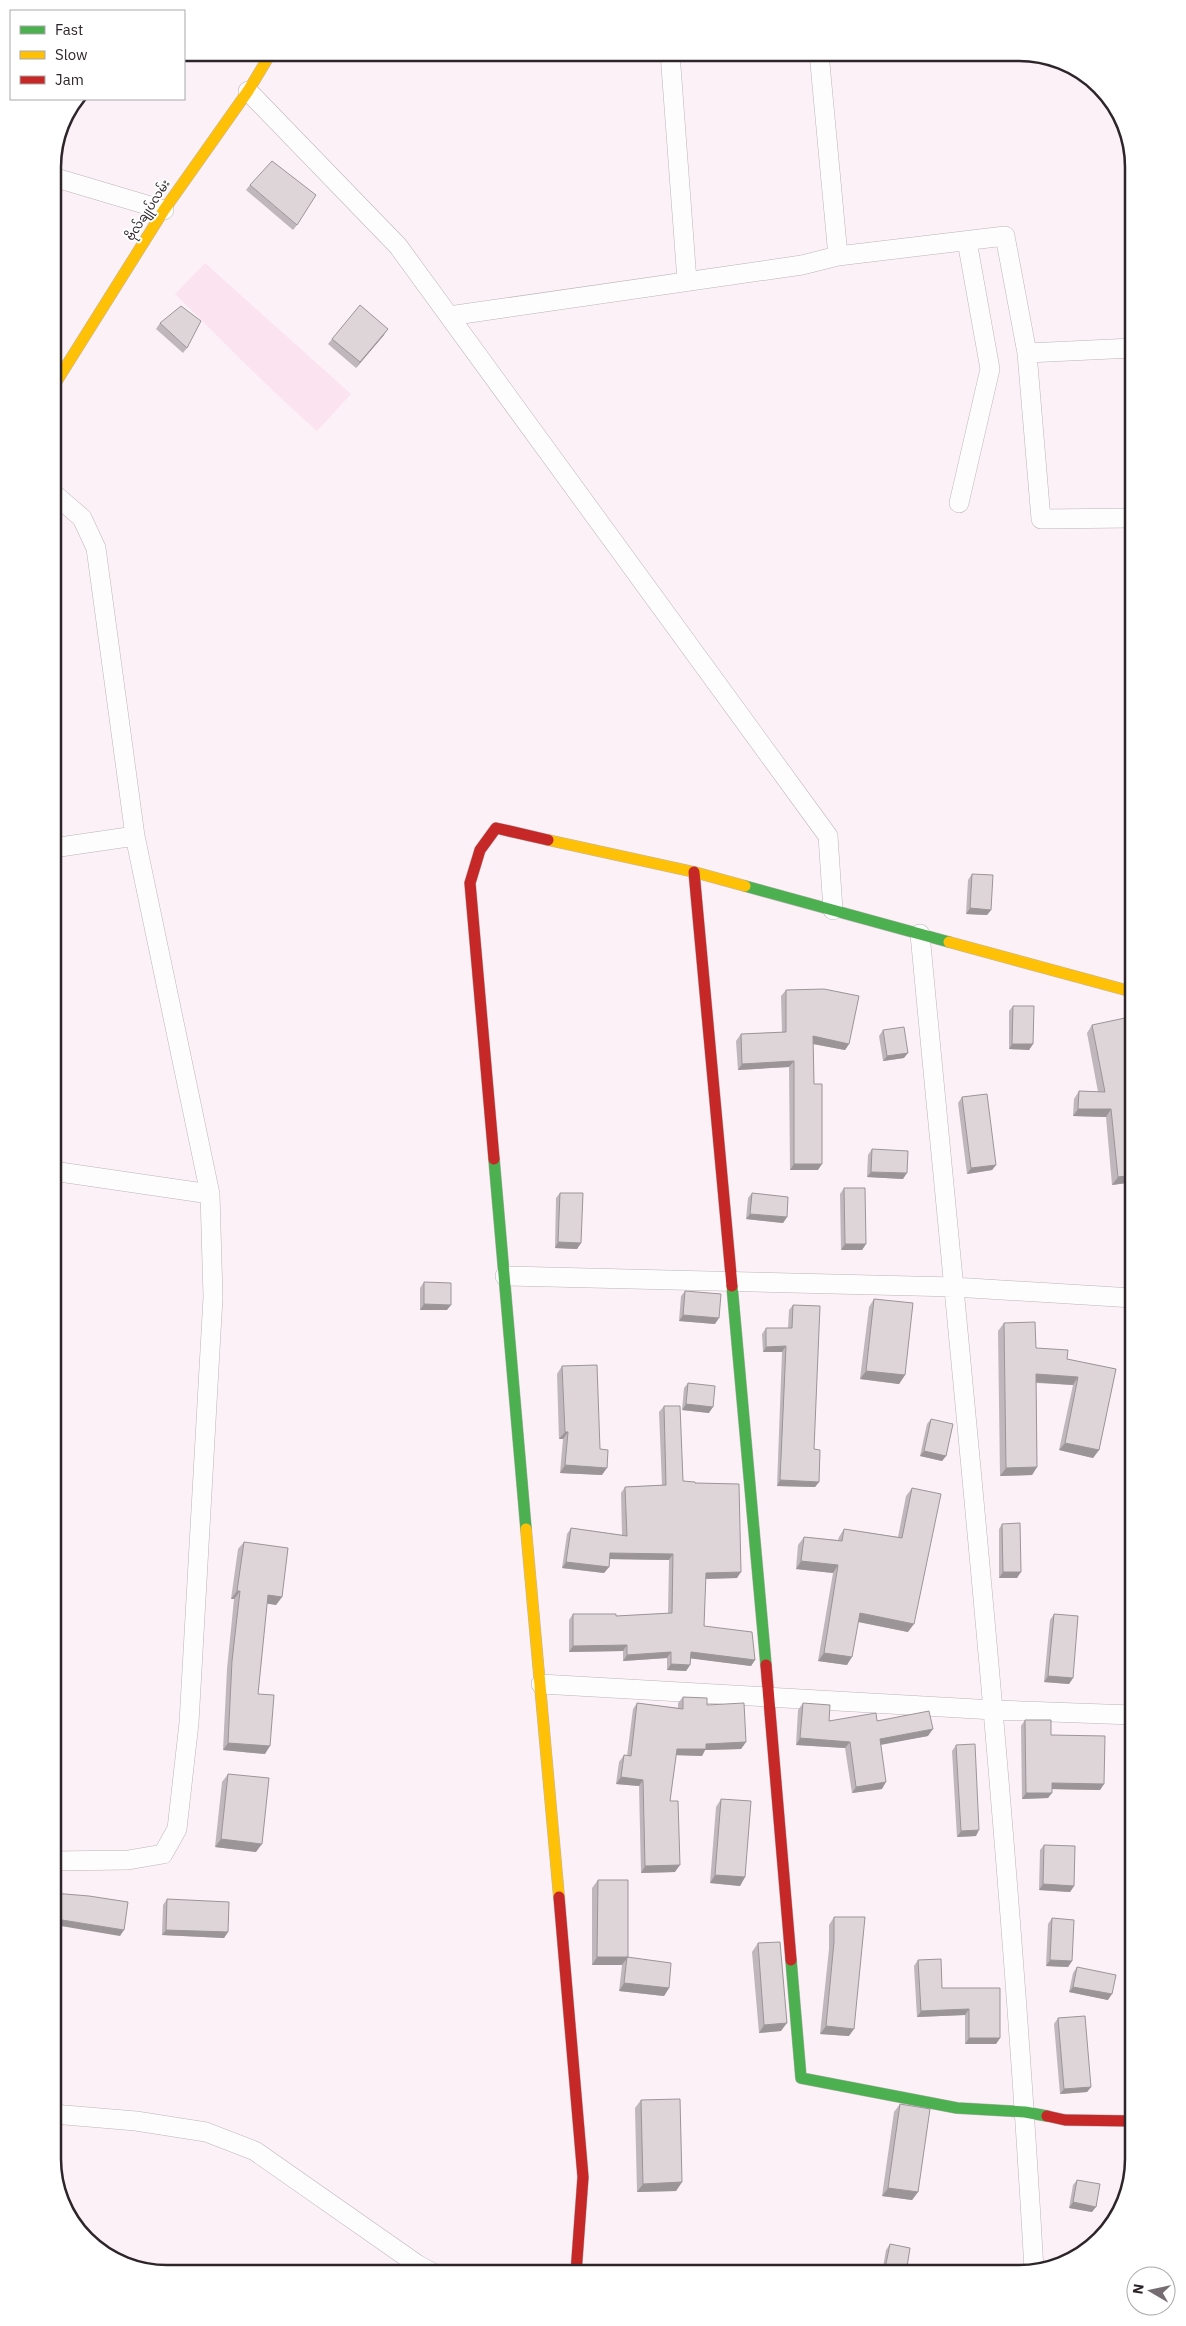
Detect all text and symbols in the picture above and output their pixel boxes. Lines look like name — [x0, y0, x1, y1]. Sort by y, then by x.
legend — [10, 10, 185, 100]
text: Fast — [55, 20, 83, 39]
text: Slow — [55, 45, 88, 64]
text: Jam — [55, 70, 84, 89]
street label: ဗိုလ်ချုပ်လမ်း — [121, 176, 175, 245]
north arrow — [1126, 2266, 1176, 2316]
text: N — [1128, 2283, 1148, 2295]

